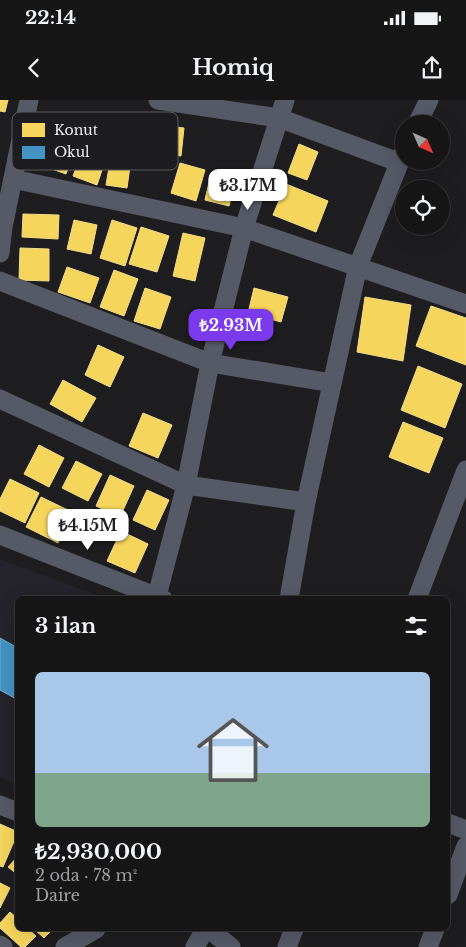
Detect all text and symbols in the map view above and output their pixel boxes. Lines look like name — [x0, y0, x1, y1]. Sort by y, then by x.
text: 22:14 — [25, 6, 76, 29]
icon: back — [20, 54, 48, 82]
text: Homiq — [192, 54, 274, 81]
icon: share — [418, 54, 446, 82]
legend — [12, 112, 178, 170]
north arrow — [395, 115, 450, 170]
map controls — [395, 115, 450, 235]
text: Konut — [54, 121, 99, 139]
text: Okul — [54, 143, 90, 161]
pin: ₺3.17M — [207, 168, 289, 211]
text: ₺3.17M — [219, 175, 277, 195]
button: locate — [395, 180, 450, 235]
pin: ₺2.93M — [190, 308, 272, 351]
text: ₺2.93M — [199, 315, 263, 335]
pin: ₺4.15M — [47, 508, 129, 551]
text: ₺4.15M — [59, 515, 117, 535]
icon: filters — [402, 612, 430, 640]
text: 3 ilan — [35, 613, 96, 639]
icon: home — [188, 705, 278, 795]
text: ₺2,930,000 — [35, 839, 162, 865]
text: 2 oda · 78 m² — [35, 865, 137, 885]
text: Daire — [35, 885, 80, 905]

